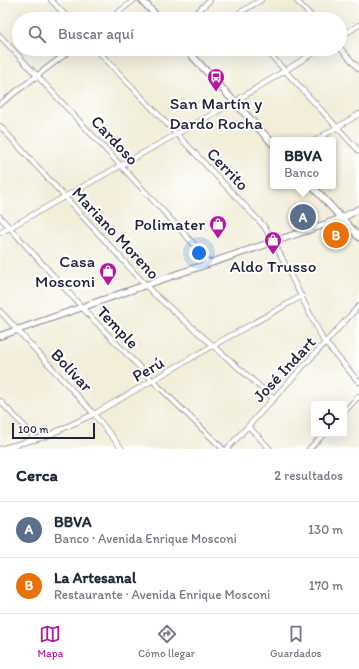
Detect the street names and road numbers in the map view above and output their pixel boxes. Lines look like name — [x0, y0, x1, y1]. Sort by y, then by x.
street label: Cardoso — [87, 111, 143, 169]
street label: Cerrito — [203, 144, 253, 194]
street label: Mariano Moreno — [68, 183, 164, 283]
street label: Temple — [93, 302, 143, 352]
street label: José Indart — [248, 331, 320, 406]
street label: Bolívar — [47, 344, 97, 396]
street label: Perú — [129, 352, 168, 386]

